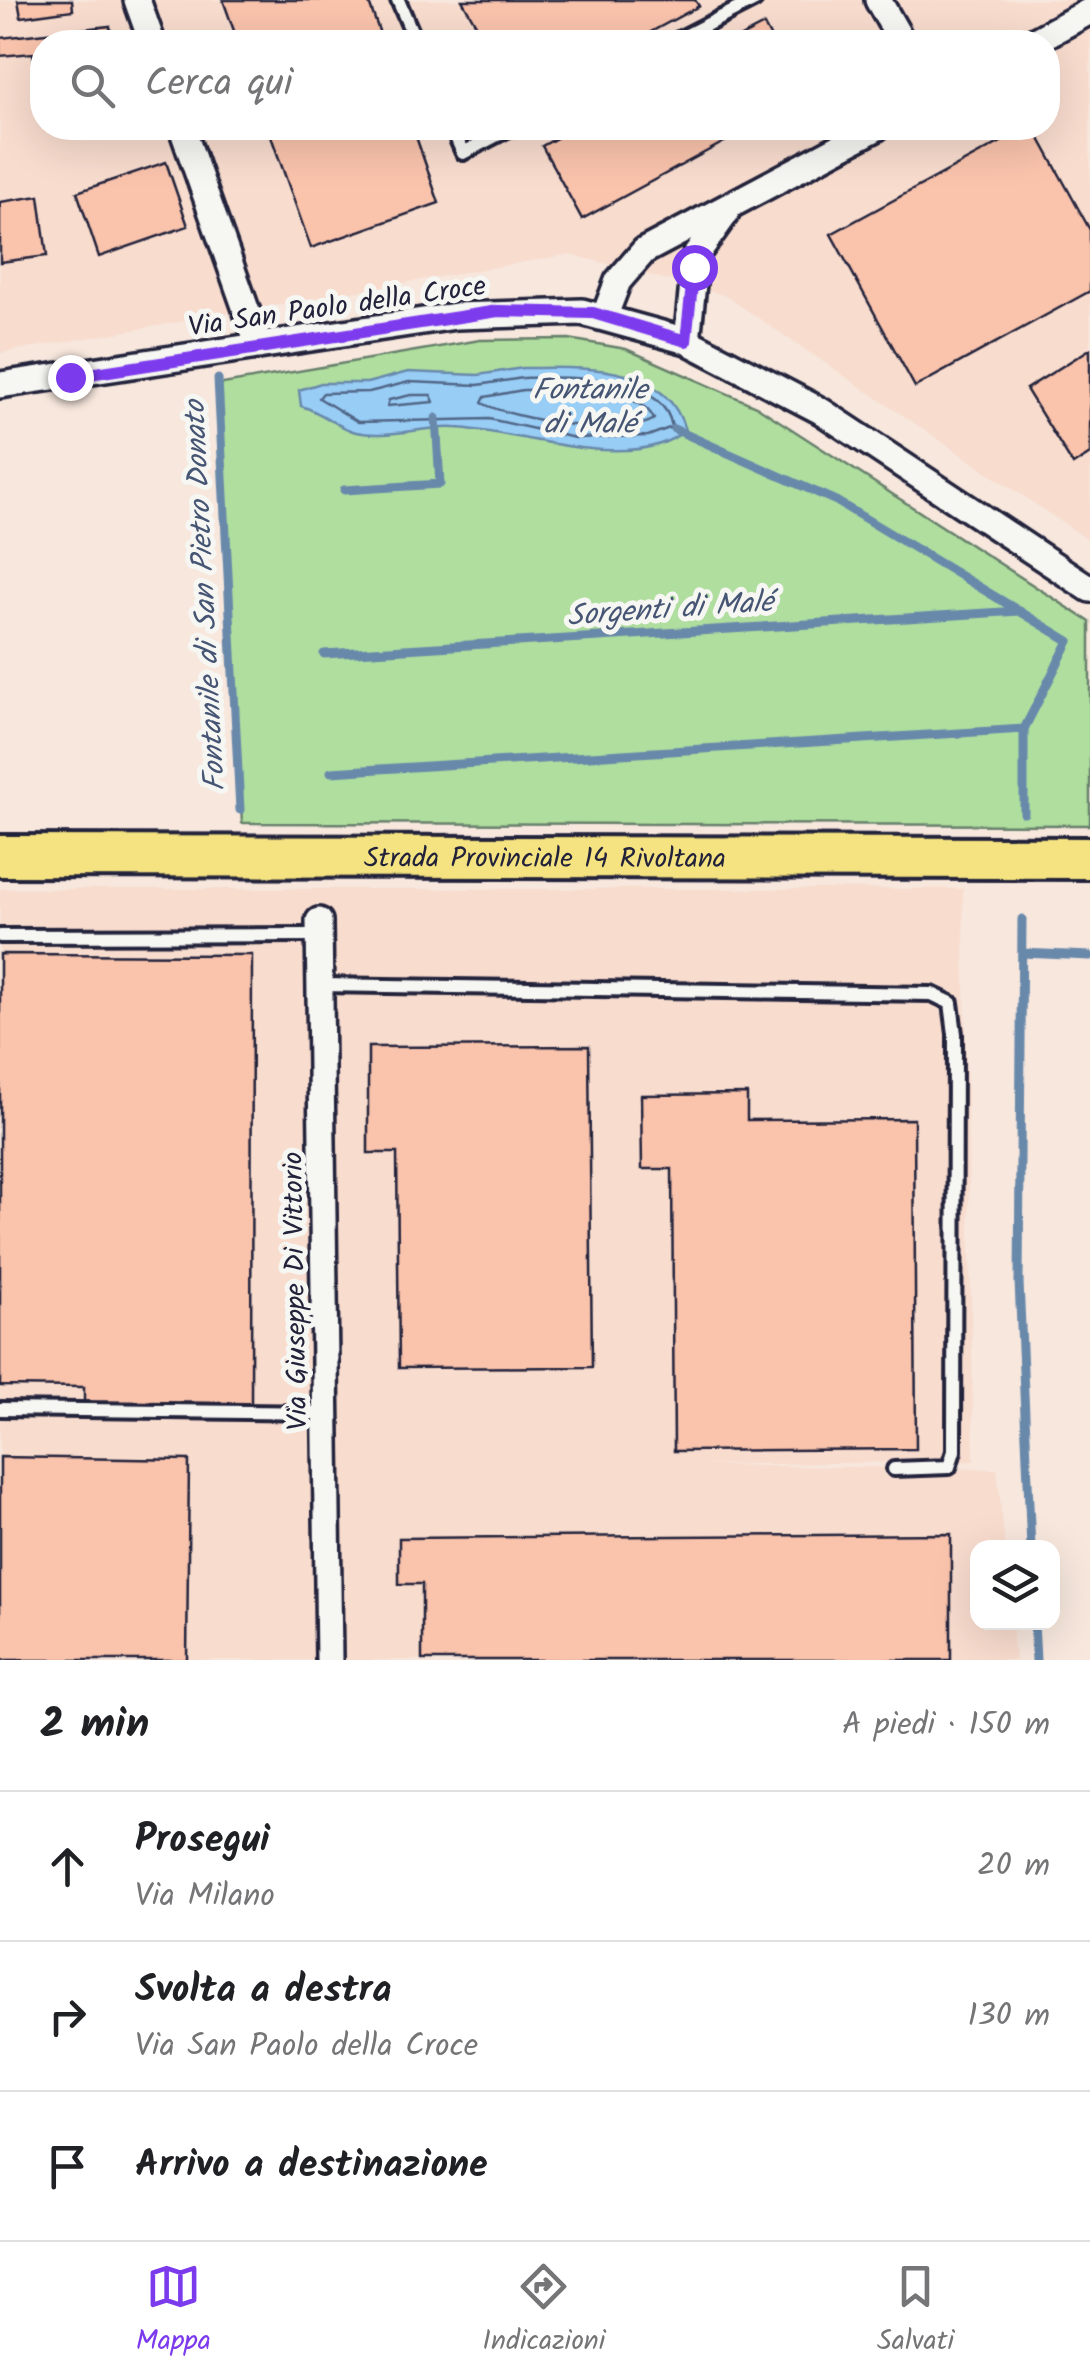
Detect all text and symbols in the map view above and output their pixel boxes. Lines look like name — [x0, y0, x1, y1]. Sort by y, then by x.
search box — [30, 30, 1060, 140]
text: Cerca qui — [145, 55, 293, 115]
icon: search — [65, 58, 120, 113]
route start — [672, 245, 718, 291]
street label: Via San Paolo della Croce — [186, 264, 490, 351]
route end — [48, 355, 94, 401]
water label: Fontanile di Malé — [533, 367, 650, 449]
water label: Fontanile di San Pietro Donato — [172, 397, 240, 793]
water label: Sorgenti di Malé — [566, 578, 782, 641]
street label: Strada Provinciale 14 Rivoltana — [364, 837, 726, 882]
street label: Via Giuseppe Di Vittorio — [272, 1151, 321, 1431]
map controls — [970, 1540, 1060, 1630]
button: layers — [970, 1540, 1060, 1630]
text: 2 min — [40, 1692, 149, 1759]
text: A piedi · 150 m — [842, 1700, 1050, 1751]
text: Prosegui — [135, 1811, 270, 1871]
icon: ahead — [40, 1839, 95, 1894]
text: 20 m — [977, 1841, 1050, 1892]
text: Via Milano — [135, 1871, 275, 1922]
text: Svolta a destra — [135, 1961, 392, 2021]
icon: right — [40, 1989, 95, 2044]
text: 130 m — [967, 1991, 1050, 2042]
text: Via San Paolo della Croce — [135, 2021, 478, 2072]
text: Arrivo a destinazione — [135, 2136, 488, 2196]
icon: arrive — [40, 2139, 95, 2194]
tab: Mappa — [136, 2259, 211, 2364]
tab: Indicazioni — [482, 2259, 605, 2364]
tab: Salvati — [877, 2259, 954, 2364]

